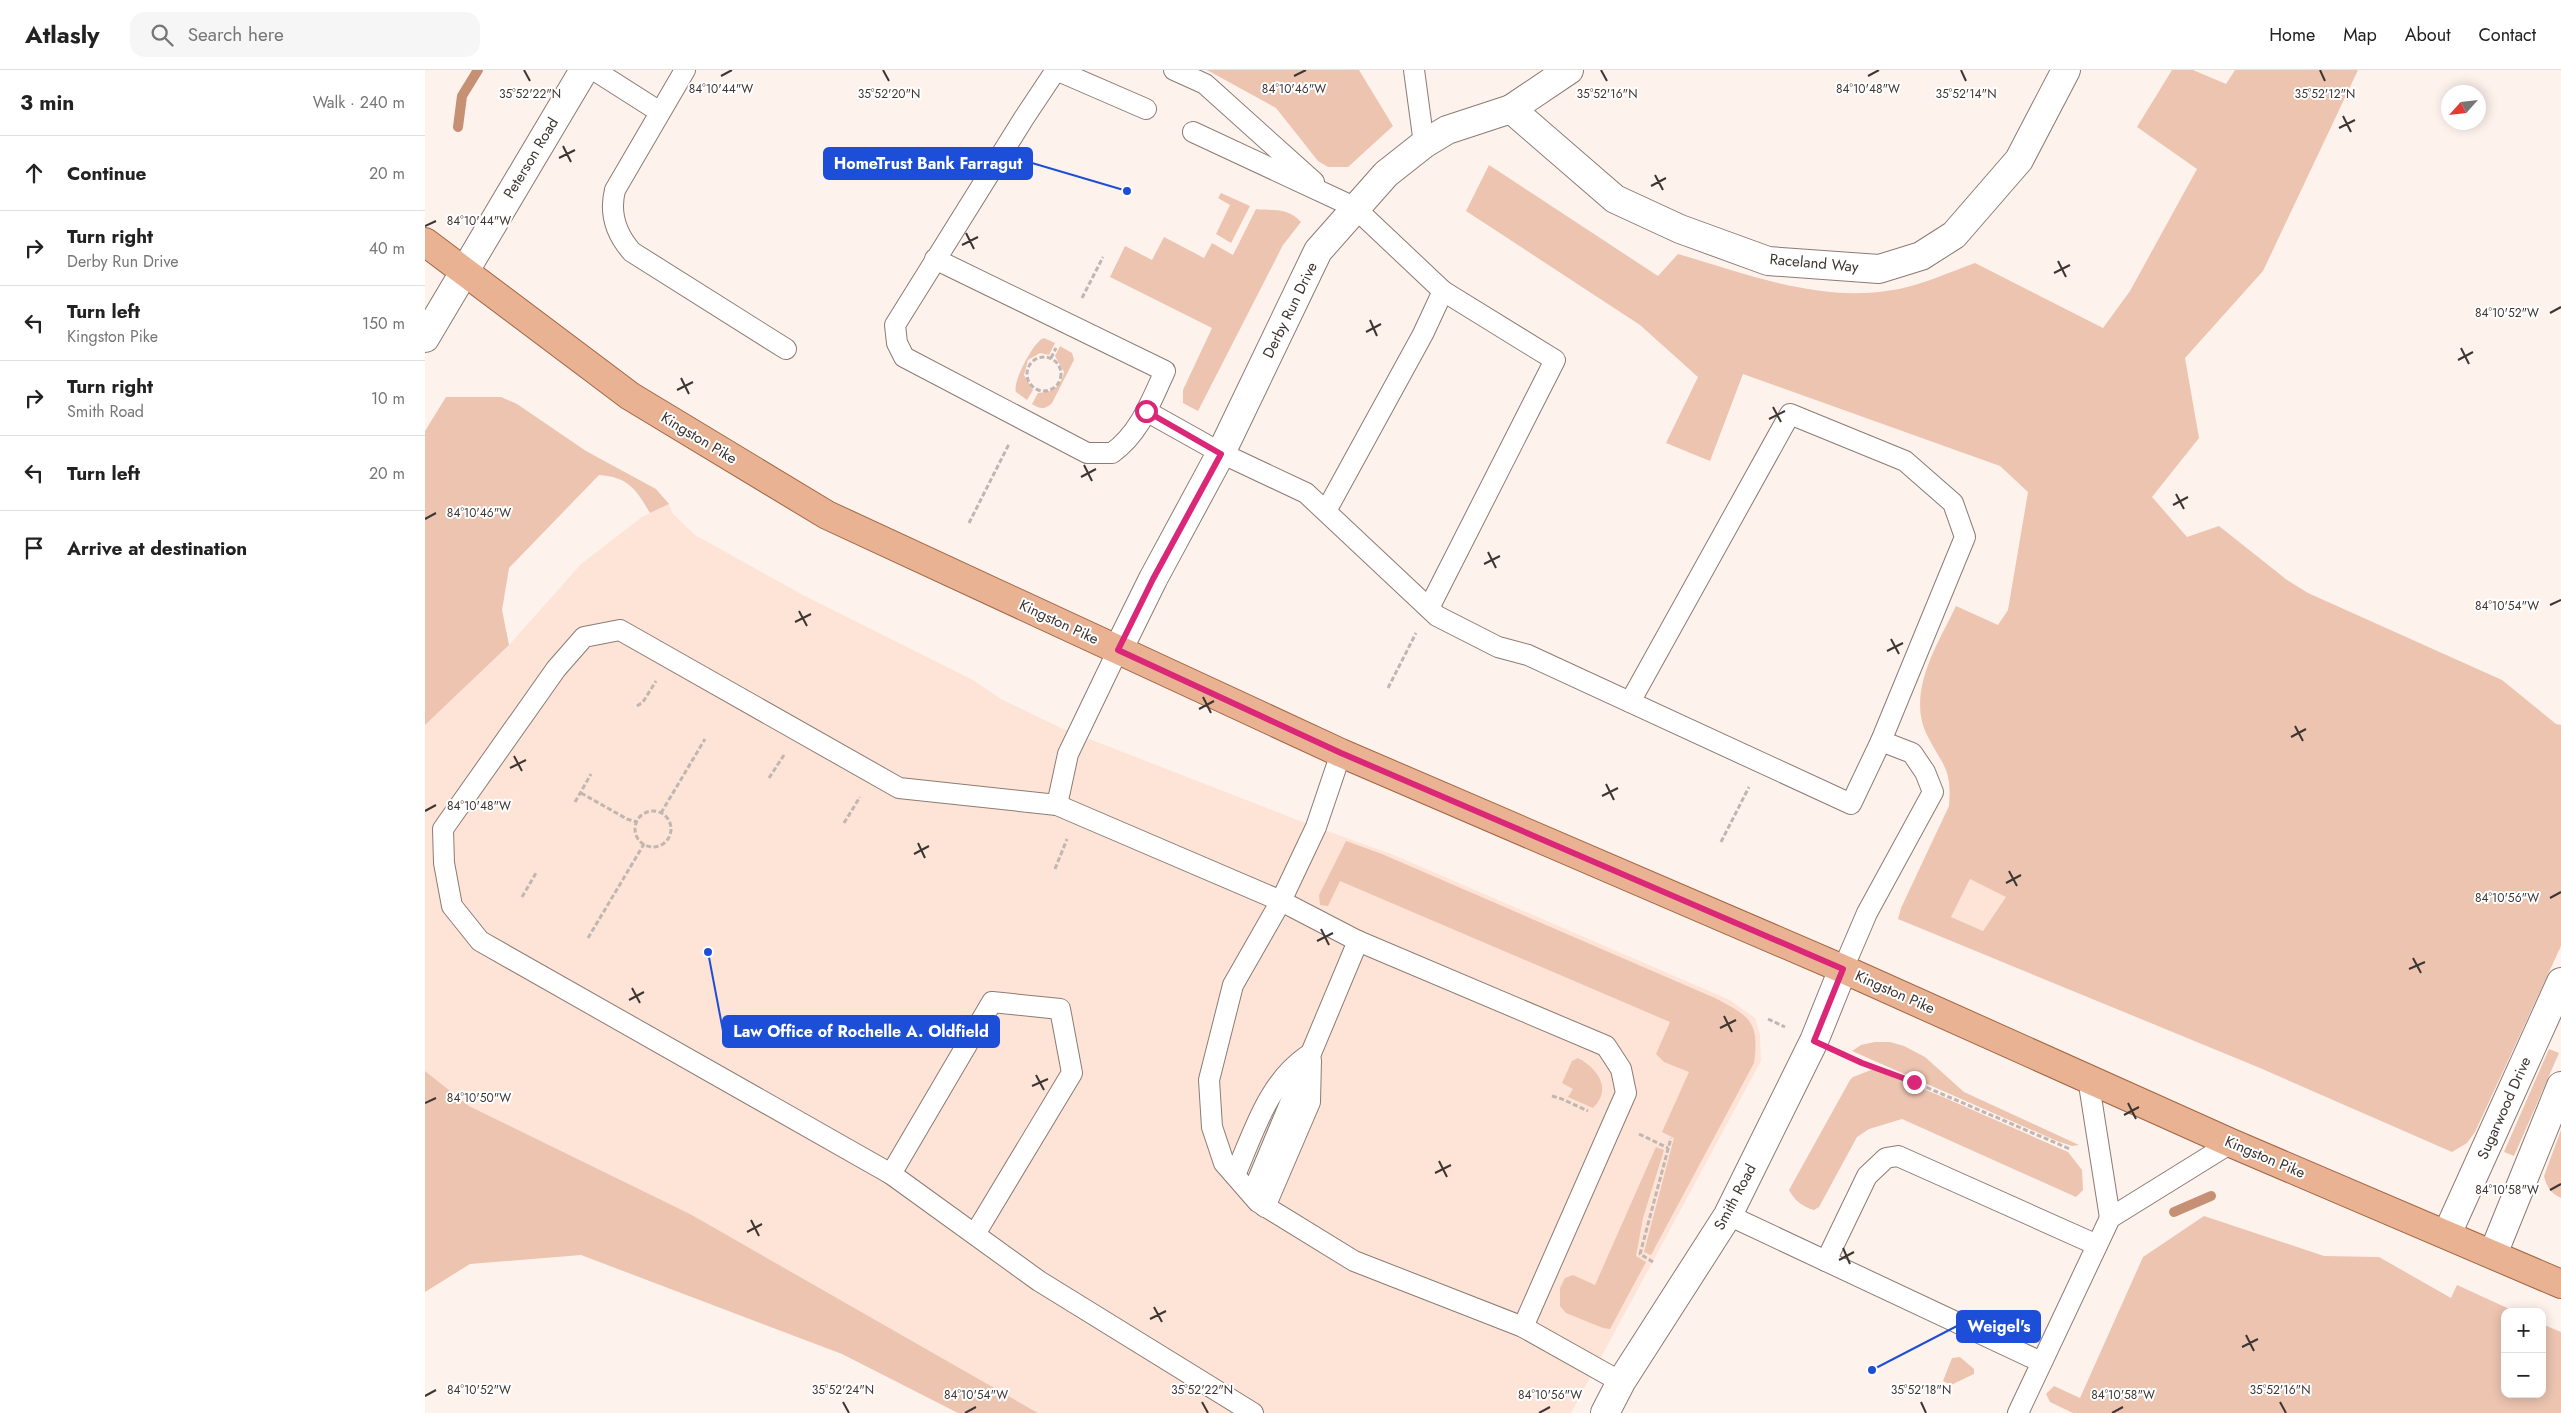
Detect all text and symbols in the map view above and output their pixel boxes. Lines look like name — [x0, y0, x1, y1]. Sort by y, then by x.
search box — [130, 12, 480, 57]
text: Atlasly — [25, 17, 100, 52]
icon: search — [148, 21, 176, 49]
text: Search here — [188, 21, 284, 48]
text: Home — [2269, 22, 2315, 48]
text: Map — [2343, 22, 2377, 48]
text: About — [2405, 22, 2450, 48]
text: Contact — [2478, 22, 2536, 48]
text: 84°10'44"W — [689, 80, 753, 98]
text: 84°10'46"W — [1262, 80, 1326, 98]
text: 84°10'48"W — [1836, 80, 1900, 98]
text: 35°52'22"N — [499, 85, 561, 103]
text: 35°52'20"N — [858, 85, 920, 103]
text: 35°52'16"N — [1577, 85, 1637, 103]
text: 35°52'14"N — [1936, 85, 1996, 103]
text: 35°52'12"N — [2295, 85, 2355, 103]
north arrow — [2441, 85, 2486, 130]
text: 3 min — [20, 88, 74, 118]
text: Walk · 240 m — [313, 91, 405, 114]
street label: Peterson Road — [498, 113, 564, 203]
callout: HomeTrust Bank Farragut — [824, 148, 1032, 179]
text: HomeTrust Bank Farragut — [834, 152, 1023, 175]
icon: ahead — [20, 159, 48, 187]
text: Continue — [67, 160, 146, 187]
text: 20 m — [369, 162, 405, 185]
text: 84°10'44"W — [447, 212, 511, 230]
text: Turn right — [67, 223, 153, 250]
icon: right — [20, 234, 48, 262]
text: 40 m — [369, 237, 405, 260]
street label: Raceland Way — [1769, 248, 1860, 278]
text: Derby Run Drive — [67, 250, 178, 273]
street label: Derby Run Drive — [1257, 258, 1323, 362]
text: Turn left — [67, 298, 140, 325]
text: 84°10'52"W — [2475, 304, 2539, 322]
icon: left — [20, 309, 48, 337]
text: 150 m — [362, 312, 405, 335]
text: Kingston Pike — [67, 325, 158, 348]
text: Turn right — [67, 373, 153, 400]
icon: right — [20, 384, 48, 412]
text: 10 m — [371, 387, 405, 410]
text: Smith Road — [67, 400, 144, 423]
route start — [1135, 400, 1158, 423]
street label: Kingston Pike — [657, 407, 741, 470]
icon: left — [20, 459, 48, 487]
text: Turn left — [67, 460, 140, 487]
text: 20 m — [369, 462, 405, 485]
text: 84°10'46"W — [447, 504, 511, 522]
icon: arrive — [20, 534, 48, 562]
text: Arrive at destination — [67, 535, 247, 562]
street label: Kingston Pike — [1016, 594, 1103, 650]
text: 84°10'54"W — [2475, 597, 2539, 615]
text: 84°10'48"W — [447, 797, 511, 815]
text: 84°10'56"W — [2475, 889, 2539, 907]
street label: Kingston Pike — [1852, 965, 1939, 1019]
callout: Law Office of Rochelle A. Oldfield — [723, 1016, 999, 1047]
text: Law Office of Rochelle A. Oldfield — [733, 1020, 989, 1043]
street label: Sugarwood Drive — [2472, 1053, 2537, 1163]
route end — [1903, 1071, 1926, 1094]
text: 84°10'50"W — [447, 1089, 511, 1107]
street label: Kingston Pike — [2221, 1130, 2309, 1184]
street label: Smith Road — [1708, 1160, 1762, 1234]
text: 84°10'58"W — [2475, 1181, 2539, 1199]
map controls — [2501, 1308, 2546, 1398]
button: + — [2501, 1308, 2546, 1353]
callout: Weigel's — [1957, 1311, 2040, 1342]
text: Weigel's — [1967, 1315, 2031, 1338]
button: − — [2501, 1353, 2546, 1398]
text: 84°10'52"W — [447, 1381, 511, 1399]
text: 35°52'24"N — [812, 1381, 874, 1399]
text: 35°52'22"N — [1171, 1381, 1233, 1399]
text: 35°52'18"N — [1891, 1381, 1951, 1399]
text: 35°52'16"N — [2250, 1381, 2310, 1399]
text: 84°10'54"W — [944, 1386, 1008, 1404]
text: 84°10'56"W — [1518, 1386, 1582, 1404]
text: 84°10'58"W — [2091, 1386, 2155, 1404]

